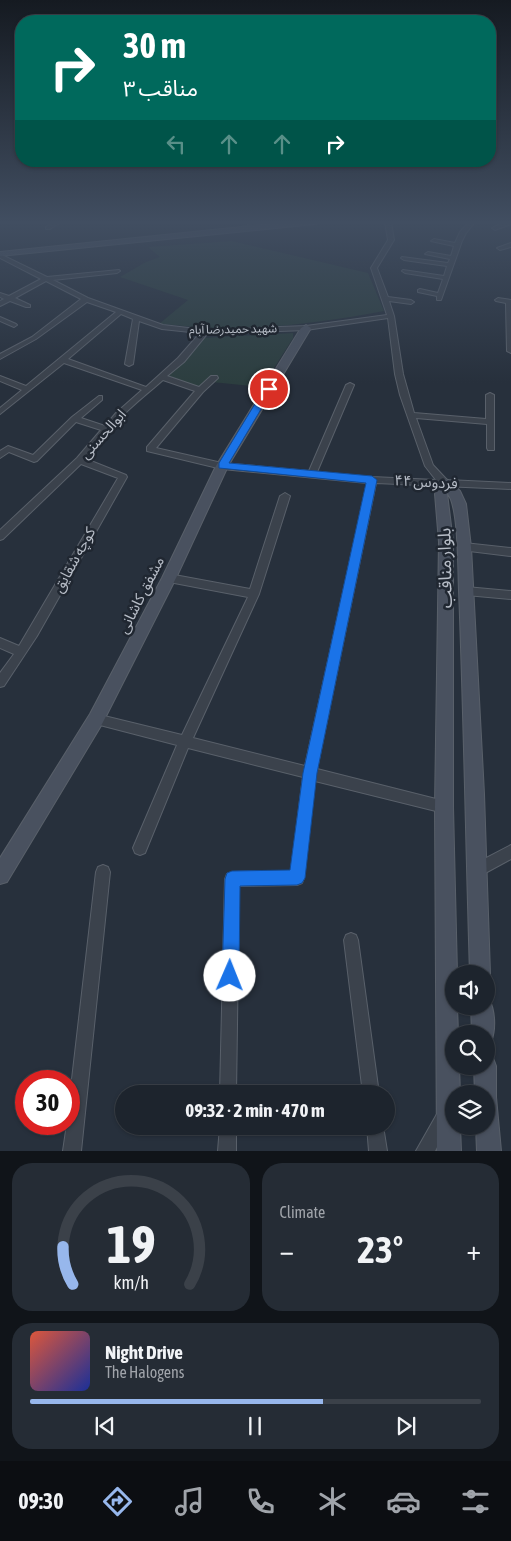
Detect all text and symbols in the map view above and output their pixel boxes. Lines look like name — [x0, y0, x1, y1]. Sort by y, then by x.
text: 30 m — [123, 25, 186, 65]
icon: right — [40, 35, 105, 100]
text: مناقب ۳ — [123, 75, 198, 101]
icon: left — [162, 130, 190, 158]
icon: ahead — [215, 130, 243, 158]
icon: ahead — [268, 130, 296, 158]
icon: right — [321, 130, 349, 158]
street label: شهید حمیدرضا آبام — [189, 321, 277, 339]
pin — [248, 368, 290, 410]
icon: arrive — [255, 375, 283, 403]
street label: ابوالحسنی — [76, 405, 130, 463]
street label: فردوس ۴۴ — [394, 471, 458, 493]
street label: کوچه شقایق — [49, 524, 101, 596]
street label: بلوار مناقب — [433, 527, 457, 609]
street label: مشفق کاشانی — [114, 553, 169, 637]
position arrow — [203, 949, 255, 1001]
map controls — [445, 965, 495, 1135]
button: sound — [445, 965, 495, 1015]
button: search — [445, 1025, 495, 1075]
speed limit sign: 30 — [15, 1070, 80, 1135]
button: layers — [445, 1085, 495, 1135]
text: 09:32 · 2 min · 470 m — [185, 1099, 325, 1121]
text: Climate — [280, 1203, 325, 1221]
text: 19 — [106, 1214, 155, 1274]
text: 23° — [357, 1228, 403, 1271]
text: − — [280, 1234, 294, 1266]
text: + — [466, 1234, 481, 1266]
text: km/h — [113, 1272, 148, 1293]
text: Night Drive — [105, 1341, 183, 1363]
text: The Halogens — [105, 1363, 185, 1381]
icon: previous — [91, 1412, 119, 1440]
icon: pause — [241, 1412, 269, 1440]
icon: next — [392, 1412, 420, 1440]
icon: directions — [100, 1484, 135, 1519]
icon: music — [172, 1484, 207, 1519]
icon: phone — [243, 1484, 278, 1519]
icon: climate — [315, 1484, 350, 1519]
icon: car — [386, 1484, 421, 1519]
icon: filters — [458, 1484, 493, 1519]
text: 09:30 — [18, 1488, 64, 1514]

